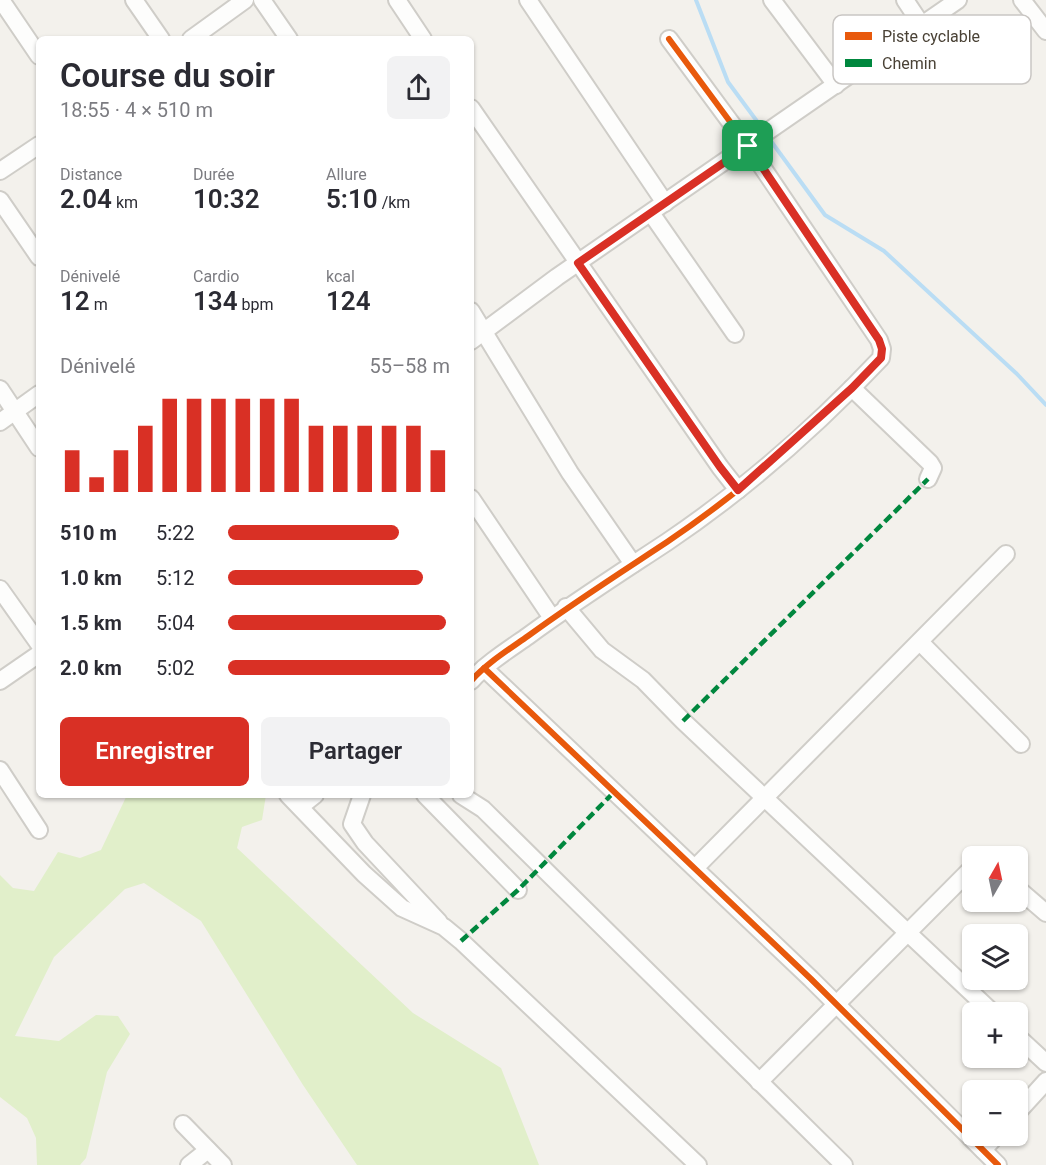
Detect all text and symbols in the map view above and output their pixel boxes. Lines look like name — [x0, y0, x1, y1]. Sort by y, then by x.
legend — [833, 15, 1031, 84]
text: Piste cyclable — [882, 27, 980, 46]
text: Chemin — [882, 54, 936, 73]
text: Course du soir — [60, 56, 275, 95]
button: share — [387, 56, 450, 119]
text: 18:55 · 4 × 510 m — [60, 98, 213, 122]
pin — [722, 120, 773, 171]
icon: arrive — [731, 129, 764, 162]
text: Distance — [60, 165, 122, 184]
text: Durée — [193, 165, 235, 184]
text: Allure — [326, 165, 367, 184]
text: 2.04 — [60, 184, 112, 214]
text: 10:32 — [193, 184, 260, 214]
text: 5:10 — [326, 184, 378, 214]
text: km — [112, 193, 138, 212]
text: /km — [378, 193, 410, 212]
text: Dénivelé — [60, 267, 120, 286]
text: Cardio — [193, 267, 239, 286]
text: kcal — [326, 267, 355, 286]
text: 12 — [60, 286, 90, 316]
text: 134 — [193, 286, 238, 316]
text: 124 — [326, 286, 371, 316]
text: m — [90, 295, 108, 314]
text: bpm — [238, 295, 274, 314]
text: Dénivelé — [60, 354, 135, 378]
text: 55–58 m — [369, 354, 450, 378]
text: 510 m — [60, 521, 117, 545]
text: 5:22 — [156, 521, 195, 545]
text: 1.0 km — [60, 566, 122, 590]
text: 5:12 — [156, 566, 195, 590]
text: 1.5 km — [60, 611, 122, 635]
text: 5:04 — [156, 611, 195, 635]
text: 2.0 km — [60, 656, 122, 680]
text: 5:02 — [156, 656, 195, 680]
button: Enregistrer — [60, 717, 249, 786]
button: Partager — [261, 717, 450, 786]
north arrow — [962, 846, 1028, 912]
map controls — [962, 846, 1028, 1146]
button: layers — [962, 924, 1028, 990]
button: + — [962, 1002, 1028, 1068]
button: − — [962, 1080, 1028, 1146]

